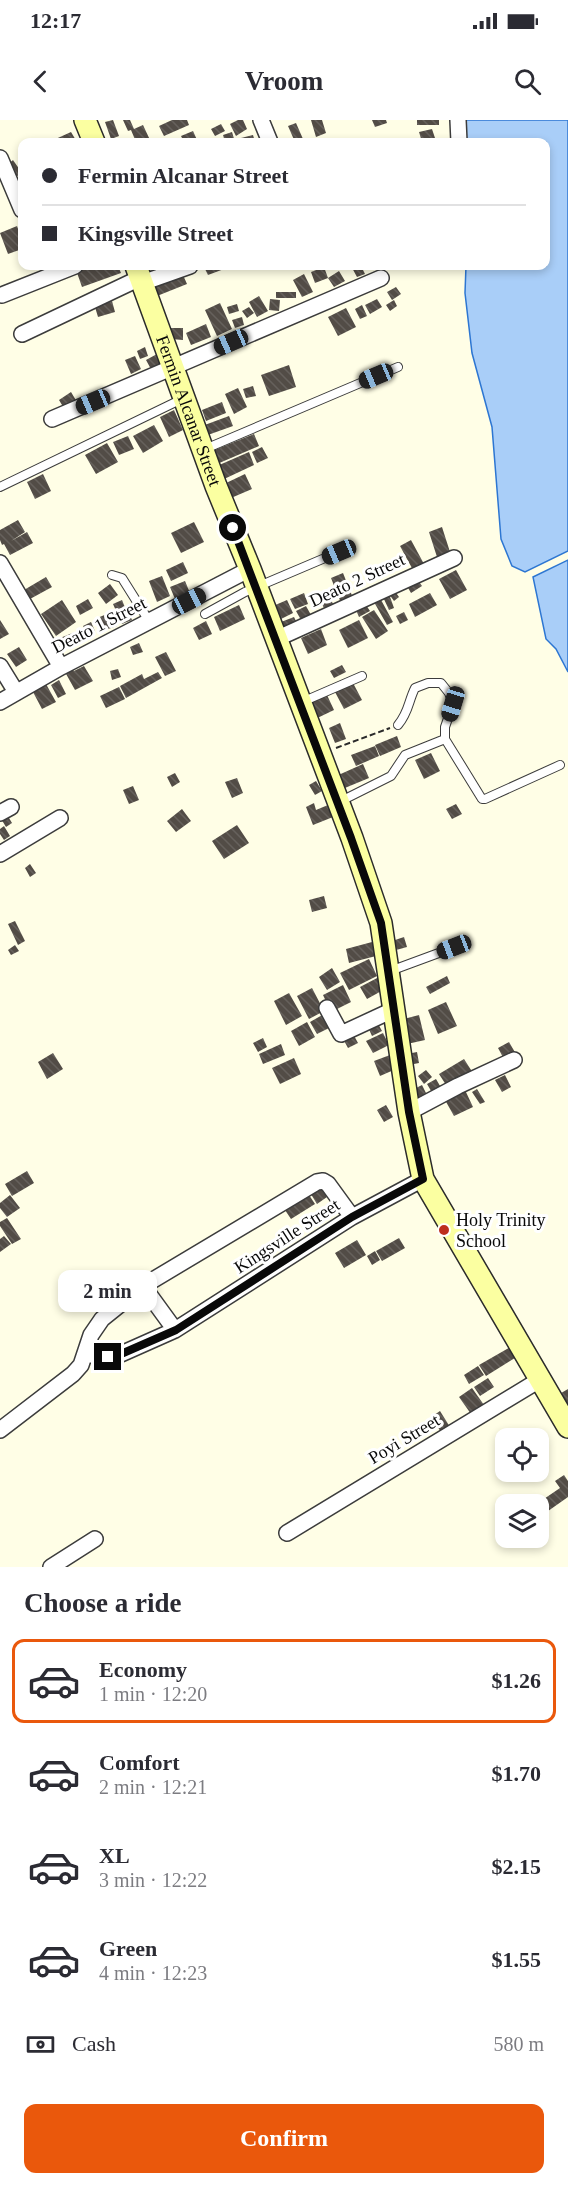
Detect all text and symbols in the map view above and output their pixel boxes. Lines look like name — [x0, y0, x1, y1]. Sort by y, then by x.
text: 12:17 — [30, 8, 81, 33]
icon: back — [24, 65, 57, 98]
icon: search — [511, 65, 544, 98]
text: Vroom — [245, 66, 323, 96]
text: Fermin Alcanar Street — [78, 163, 289, 188]
text: Kingsville Street — [78, 221, 233, 246]
car — [211, 326, 251, 358]
street label: Fermin Alcanar Street — [152, 333, 225, 489]
car — [356, 361, 396, 391]
car — [73, 387, 113, 417]
route start — [219, 514, 246, 541]
car — [319, 537, 359, 567]
street label: Deato 2 Street — [306, 549, 408, 611]
car — [169, 585, 209, 617]
street label: Deato 1 Street — [49, 593, 149, 657]
car — [439, 684, 467, 724]
car — [434, 932, 474, 962]
street label: Kingsville Street — [231, 1195, 343, 1277]
place label: Holy Trinity School — [456, 1210, 546, 1251]
marker: Holy Trinity School — [437, 1223, 451, 1237]
callout: 2 min — [58, 1270, 158, 1312]
text: 2 min — [83, 1280, 132, 1302]
route end — [94, 1343, 121, 1370]
street label: Poyi Street — [365, 1410, 443, 1468]
map controls — [495, 1428, 549, 1548]
button: locate — [495, 1428, 549, 1482]
button: layers — [495, 1494, 549, 1548]
text: Choose a ride — [24, 1588, 182, 1618]
icon: car — [27, 1654, 81, 1708]
text: Economy — [99, 1657, 187, 1682]
text: $1.26 — [492, 1668, 541, 1693]
text: 1 min · 12:20 — [99, 1683, 207, 1705]
icon: car — [27, 1747, 81, 1801]
text: Comfort — [99, 1750, 180, 1775]
text: $1.70 — [492, 1761, 541, 1786]
text: 2 min · 12:21 — [99, 1776, 207, 1798]
icon: car — [27, 1840, 81, 1894]
text: XL — [99, 1843, 130, 1868]
text: $2.15 — [492, 1854, 541, 1879]
text: 3 min · 12:22 — [99, 1869, 207, 1891]
icon: car — [27, 1933, 81, 1987]
text: Green — [99, 1936, 157, 1961]
text: $1.55 — [492, 1947, 541, 1972]
text: 4 min · 12:23 — [99, 1962, 207, 1984]
icon: cash — [24, 2028, 57, 2061]
text: Cash — [72, 2031, 116, 2056]
text: 580 m — [493, 2033, 544, 2055]
button: Confirm — [24, 2104, 544, 2173]

